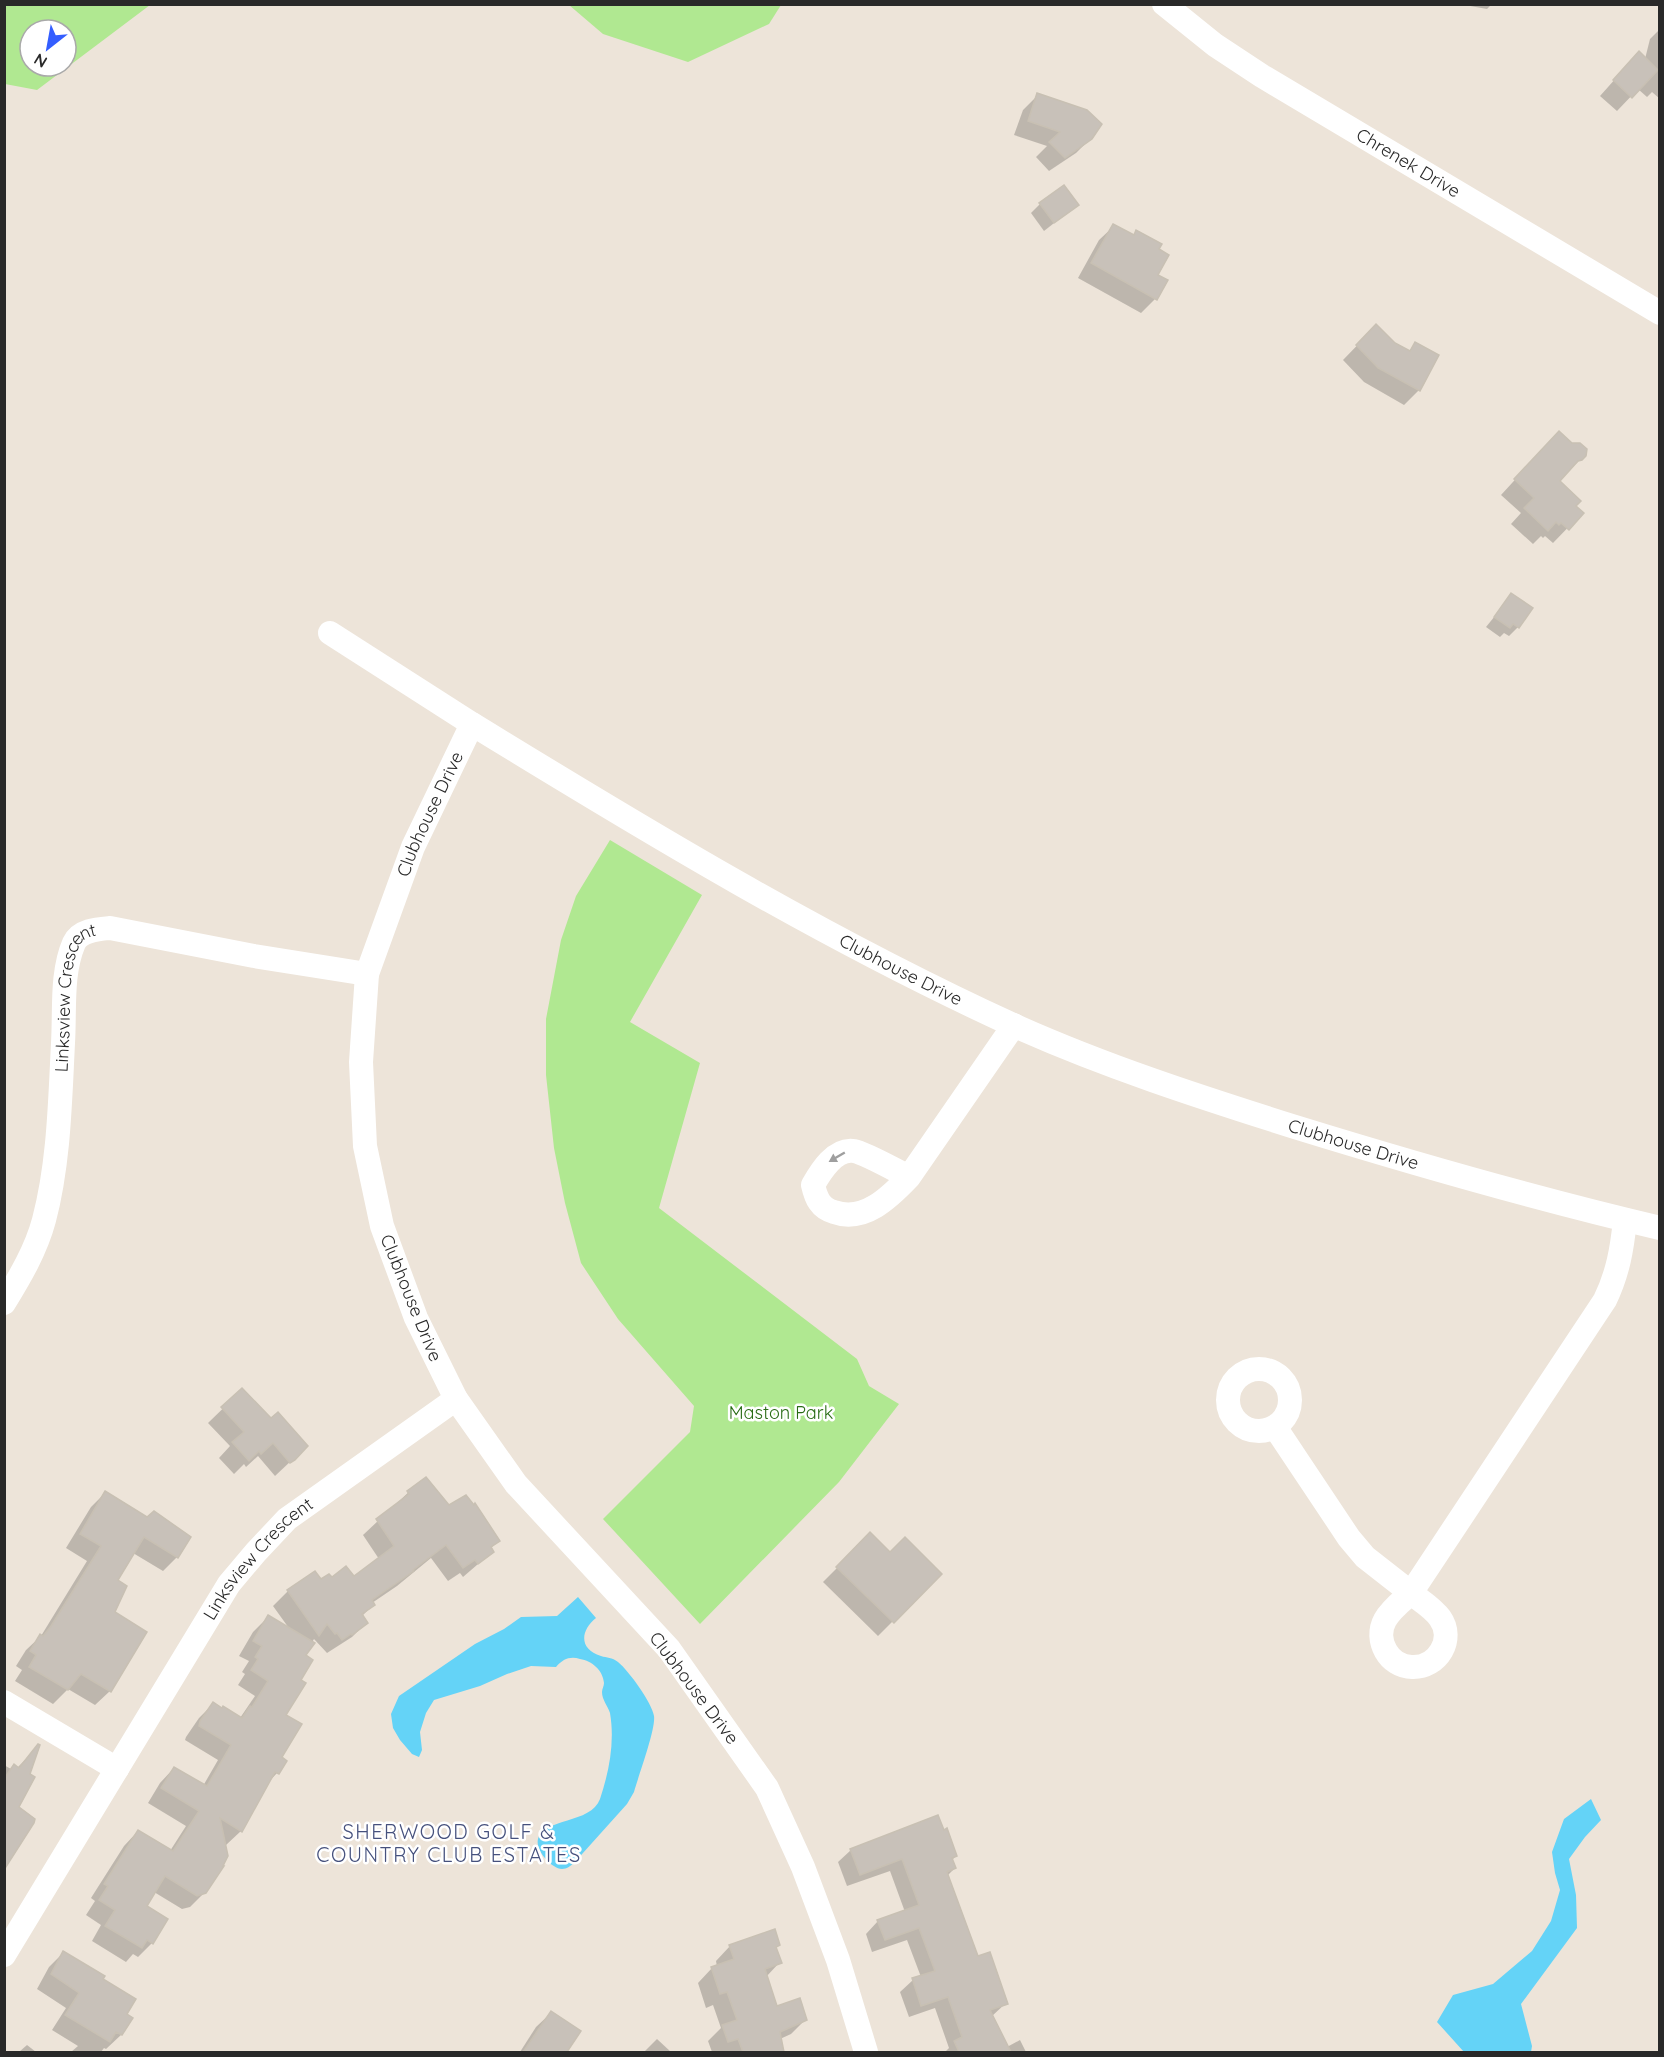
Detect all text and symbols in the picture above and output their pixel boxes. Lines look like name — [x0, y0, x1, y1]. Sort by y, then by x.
north arrow — [18, 18, 78, 78]
text: N — [30, 49, 50, 72]
street label: Chrenek Drive — [1352, 123, 1465, 203]
street label: Clubhouse Drive — [391, 748, 468, 880]
street label: Linksview Crescent — [50, 918, 98, 1073]
street label: Clubhouse Drive — [835, 929, 966, 1011]
street label: Clubhouse Drive — [1285, 1114, 1422, 1174]
one-way arrow — [828, 1152, 845, 1162]
street label: Clubhouse Drive — [375, 1231, 447, 1365]
park label: Maston Park — [729, 1401, 833, 1424]
street label: Linksview Crescent — [198, 1492, 317, 1624]
street label: Clubhouse Drive — [645, 1627, 744, 1749]
district label: SHERWOOD GOLF & COUNTRY CLUB ESTATES — [316, 1819, 582, 1867]

